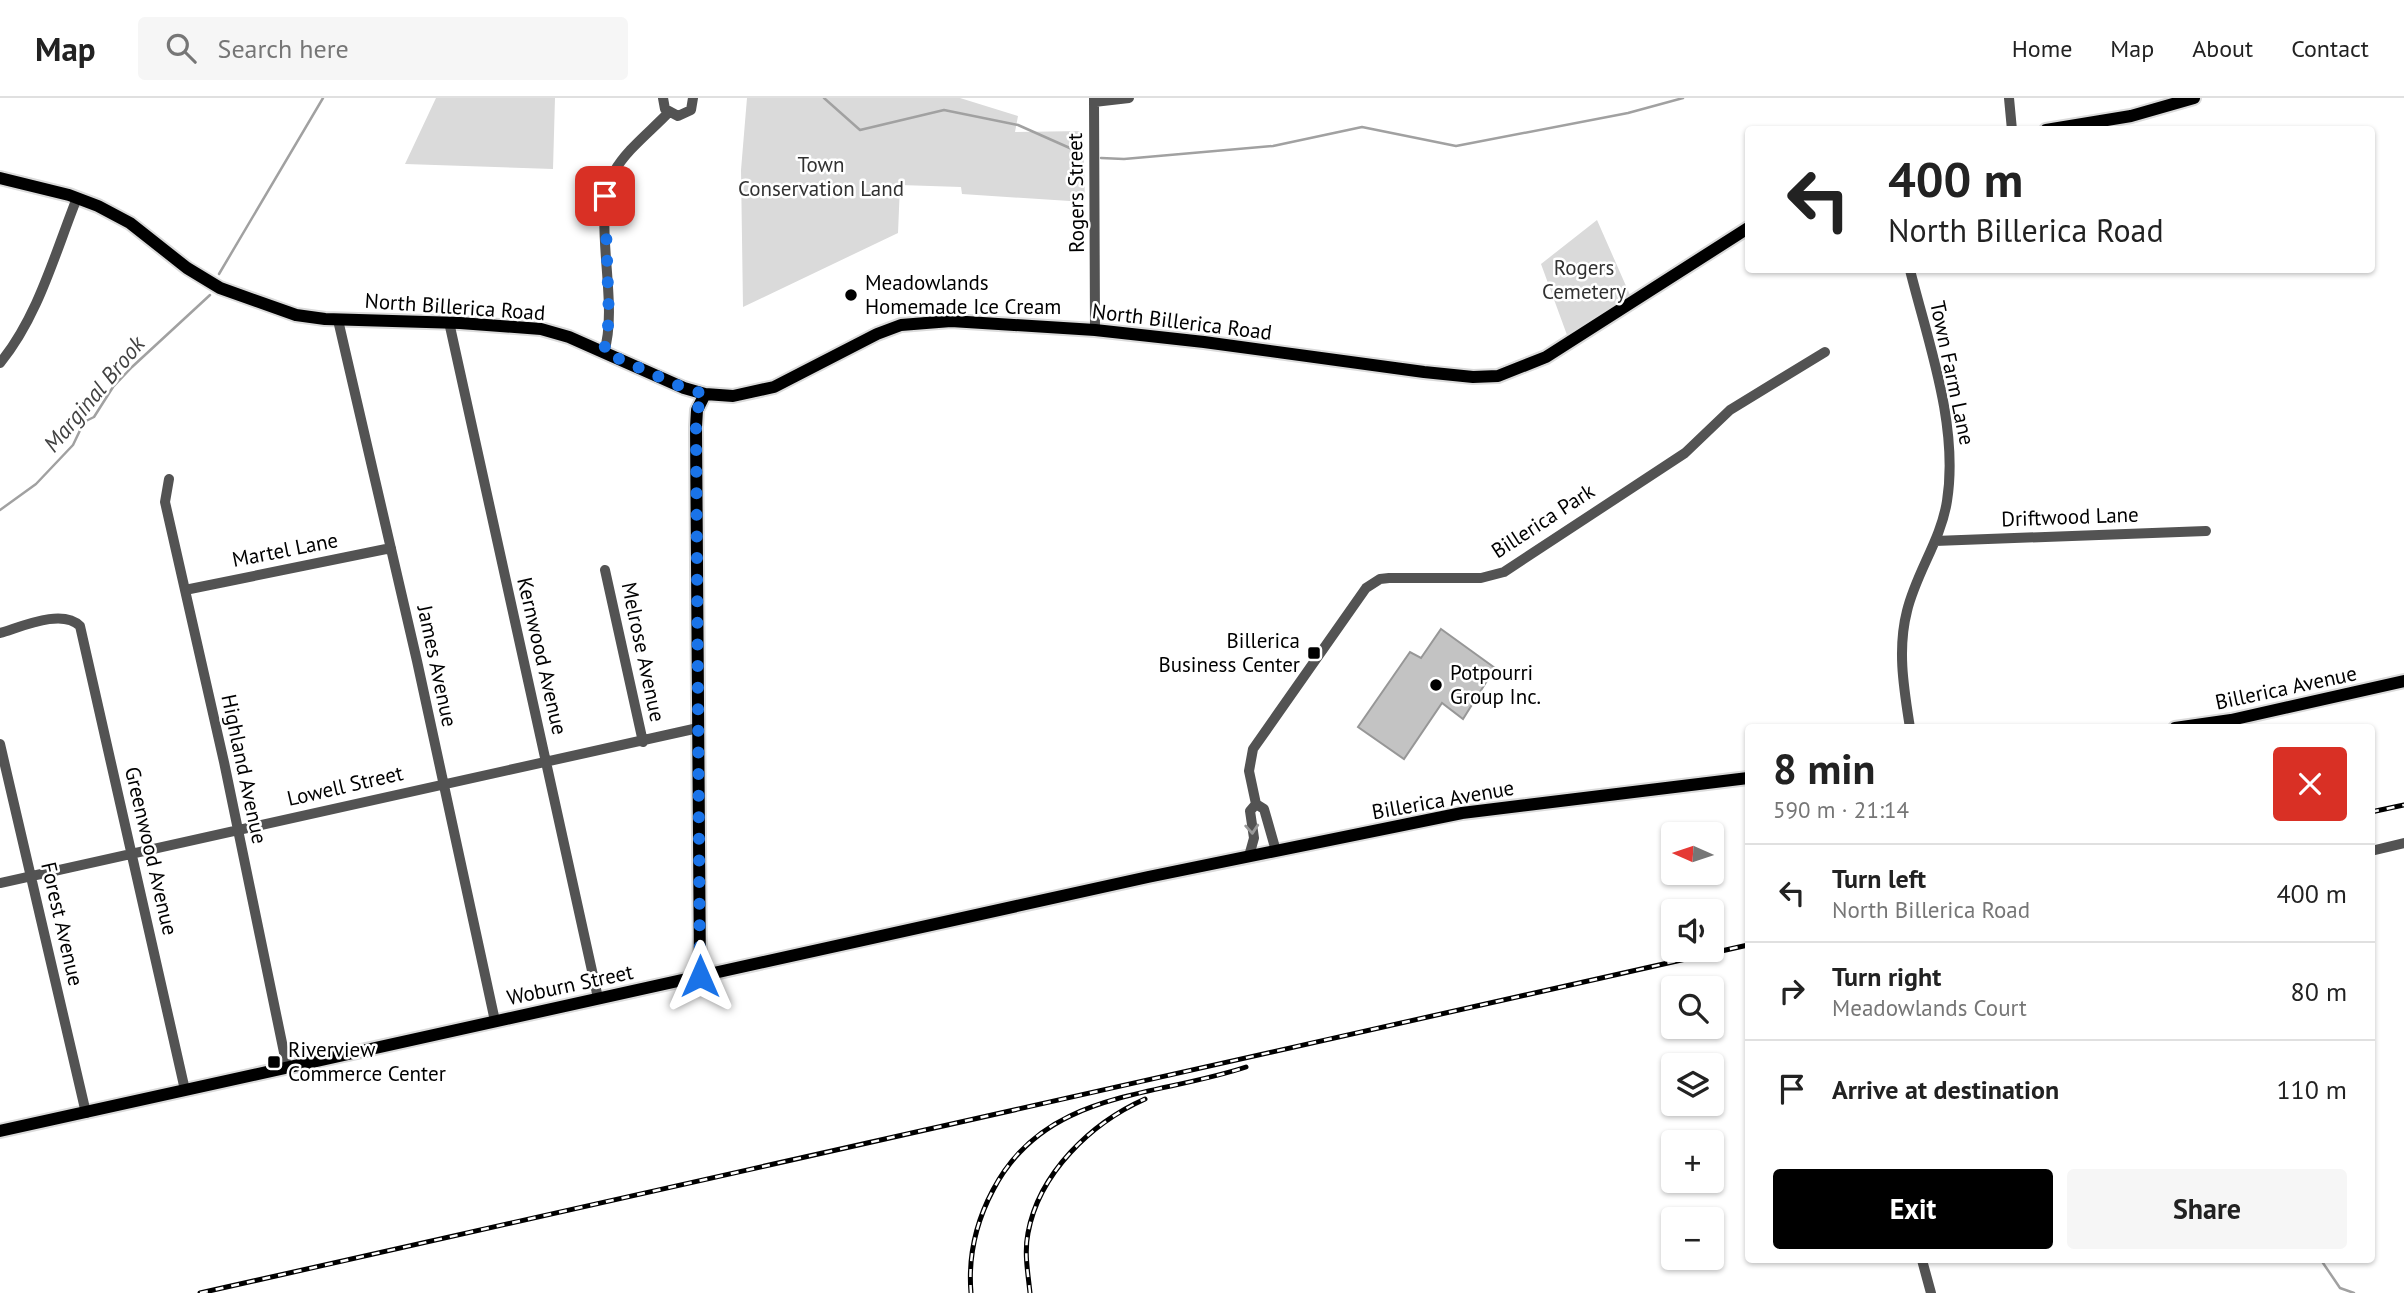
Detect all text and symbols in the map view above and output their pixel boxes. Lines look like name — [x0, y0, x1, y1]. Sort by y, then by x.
search box — [138, 17, 628, 80]
text: Map — [35, 27, 96, 70]
icon: search — [162, 29, 200, 67]
text: Search here — [218, 32, 349, 65]
text: Home — [2012, 33, 2072, 64]
text: Map — [2110, 33, 2154, 64]
text: About — [2192, 33, 2253, 64]
text: Contact — [2291, 33, 2369, 64]
street label: Rogers Street — [1061, 133, 1090, 253]
text: 400 m — [1888, 147, 2023, 211]
park label: Town Conservation Land — [738, 151, 904, 202]
icon: left — [1773, 154, 1864, 245]
pin — [575, 166, 635, 226]
icon: arrive — [586, 177, 624, 215]
text: North Billerica Road — [1888, 209, 2164, 251]
park label: Rogers Cemetery — [1542, 254, 1626, 305]
place label: Meadowlands Homemade Ice Cream — [865, 269, 1061, 320]
street label: North Billerica Road — [364, 287, 546, 326]
marker: Meadowlands Homemade Ice Cream — [843, 287, 859, 303]
street label: North Billerica Road — [1091, 297, 1273, 346]
street label: Town Farm Lane — [1924, 298, 1981, 447]
water label: Marginal Brook — [37, 328, 152, 458]
street label: Billerica Park — [1486, 477, 1599, 564]
street label: Driftwood Lane — [2001, 501, 2139, 532]
street label: Martel Lane — [230, 526, 340, 573]
street label: Kernwood Avenue — [511, 575, 574, 737]
street label: Melrose Avenue — [616, 580, 671, 724]
street label: James Avenue — [411, 602, 464, 729]
place label: Billerica Business Center — [1158, 627, 1300, 678]
marker: Billerica Business Center — [1306, 645, 1322, 661]
place label: Potpourri Group Inc. — [1450, 659, 1541, 710]
street label: Billerica Avenue — [2213, 659, 2359, 716]
marker: Potpourri Group Inc. — [1428, 677, 1444, 693]
street label: Highland Avenue — [215, 692, 274, 846]
text: 8 min — [1773, 741, 1875, 796]
button: close — [2273, 747, 2347, 821]
street label: Lowell Street — [284, 759, 405, 812]
street label: Greenwood Avenue — [119, 764, 184, 938]
street label: Billerica Avenue — [1370, 774, 1516, 825]
text: 590 m · 21:14 — [1773, 795, 1909, 824]
north arrow — [1661, 822, 1724, 886]
map controls — [1661, 822, 1724, 1270]
one-way arrow — [1244, 824, 1259, 835]
street label: Forest Avenue — [35, 859, 90, 989]
text: Turn left — [1832, 862, 1926, 895]
icon: left — [1773, 874, 1811, 912]
text: 400 m — [2276, 877, 2347, 910]
text: North Billerica Road — [1832, 895, 2030, 924]
button: sound — [1661, 899, 1724, 962]
position arrow — [663, 939, 737, 1013]
street label: Woburn Street — [504, 958, 635, 1011]
text: Turn right — [1832, 960, 1941, 993]
icon: right — [1773, 972, 1811, 1010]
text: 80 m — [2291, 975, 2347, 1008]
button: search — [1661, 976, 1724, 1039]
text: Meadowlands Court — [1832, 993, 2027, 1022]
place label: Riverview Commerce Center — [288, 1036, 446, 1087]
button: layers — [1661, 1053, 1724, 1116]
marker: Riverview Commerce Center — [266, 1054, 282, 1070]
icon: arrive — [1773, 1070, 1811, 1108]
text: Arrive at destination — [1832, 1073, 2059, 1106]
text: 110 m — [2276, 1073, 2347, 1106]
button: + — [1661, 1130, 1724, 1193]
button: Exit — [1773, 1169, 2053, 1249]
button: Share — [2067, 1169, 2347, 1249]
button: − — [1661, 1207, 1724, 1270]

